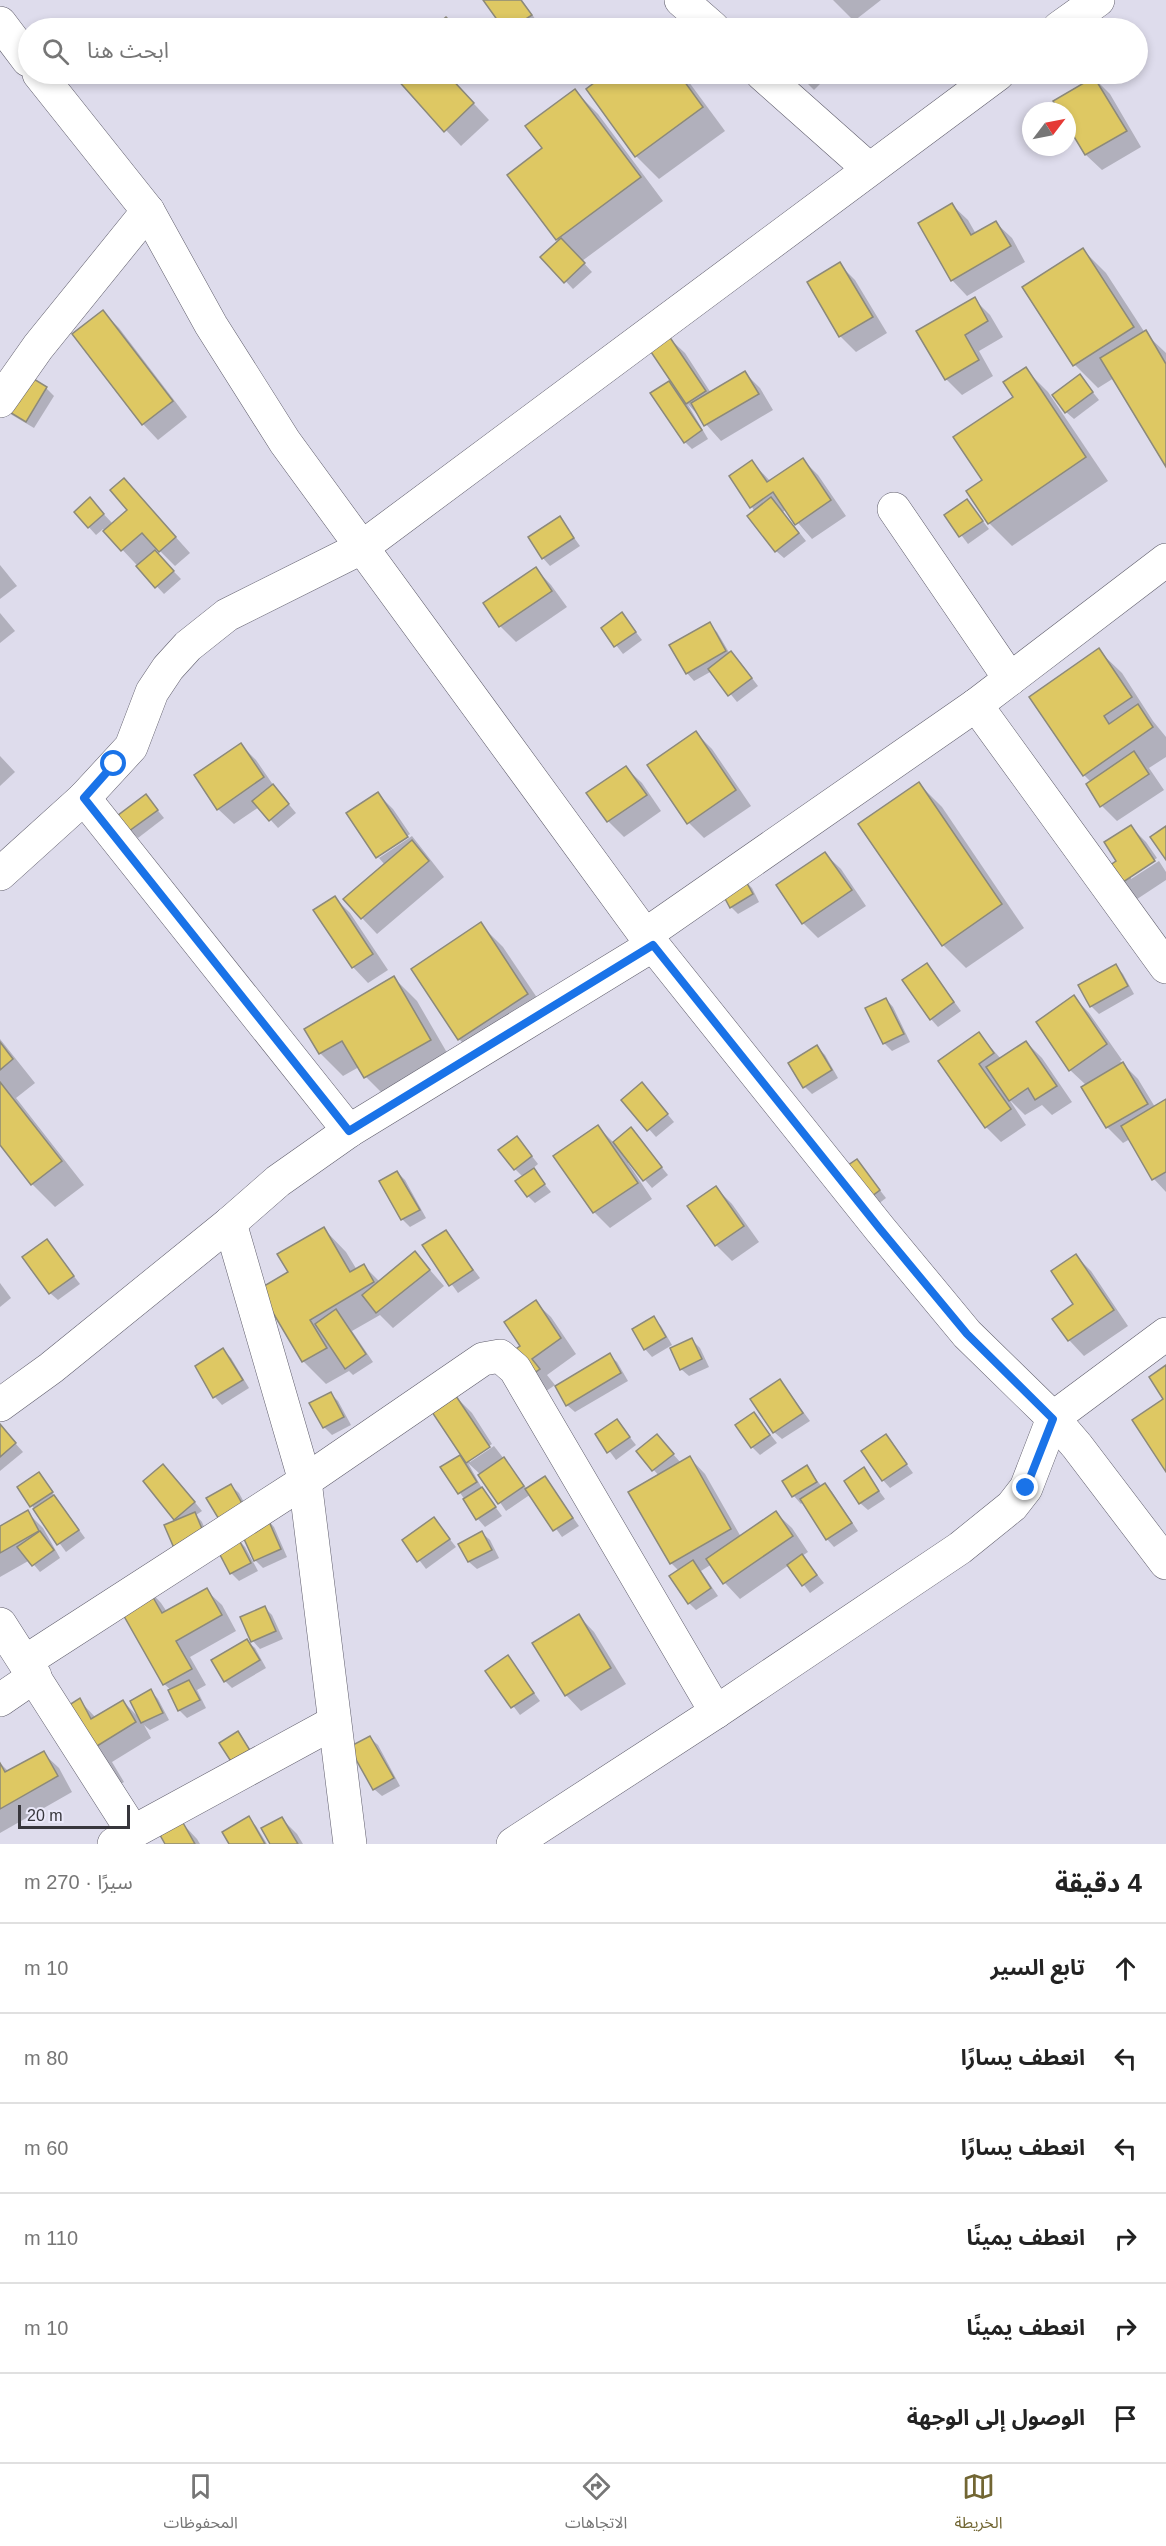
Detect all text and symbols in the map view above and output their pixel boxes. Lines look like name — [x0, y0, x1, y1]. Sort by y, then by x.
search box — [18, 18, 1148, 84]
icon: search — [39, 35, 72, 68]
text: ابحث هنا — [87, 38, 169, 63]
north arrow — [1022, 102, 1076, 156]
route start — [100, 750, 126, 776]
route end — [1012, 1474, 1038, 1500]
scale bar — [18, 1802, 130, 1830]
text: 20 m — [27, 1807, 63, 1824]
text: 4 دقيقة — [1055, 1868, 1142, 1898]
text: سيرًا · 270 m — [24, 1871, 133, 1893]
icon: ahead — [1109, 1952, 1142, 1985]
text: تابع السير — [991, 1955, 1085, 1980]
text: 10 m — [24, 1957, 68, 1979]
icon: left — [1109, 2042, 1142, 2075]
text: انعطف يسارًا — [961, 2045, 1085, 2070]
text: 80 m — [24, 2047, 68, 2069]
icon: left — [1109, 2132, 1142, 2165]
text: انعطف يسارًا — [961, 2135, 1085, 2160]
text: 60 m — [24, 2137, 68, 2159]
icon: right — [1109, 2222, 1142, 2255]
text: انعطف يمينًا — [966, 2225, 1085, 2250]
text: 110 m — [24, 2227, 78, 2249]
icon: right — [1109, 2312, 1142, 2345]
text: انعطف يمينًا — [966, 2315, 1085, 2340]
text: 10 m — [24, 2317, 68, 2339]
icon: arrive — [1109, 2402, 1142, 2435]
text: الوصول إلى الوجهة — [907, 2405, 1085, 2430]
tab: المحفوظات — [164, 2470, 238, 2540]
tab: الاتجاهات — [565, 2470, 627, 2540]
tab: الخريطة — [955, 2470, 1002, 2540]

